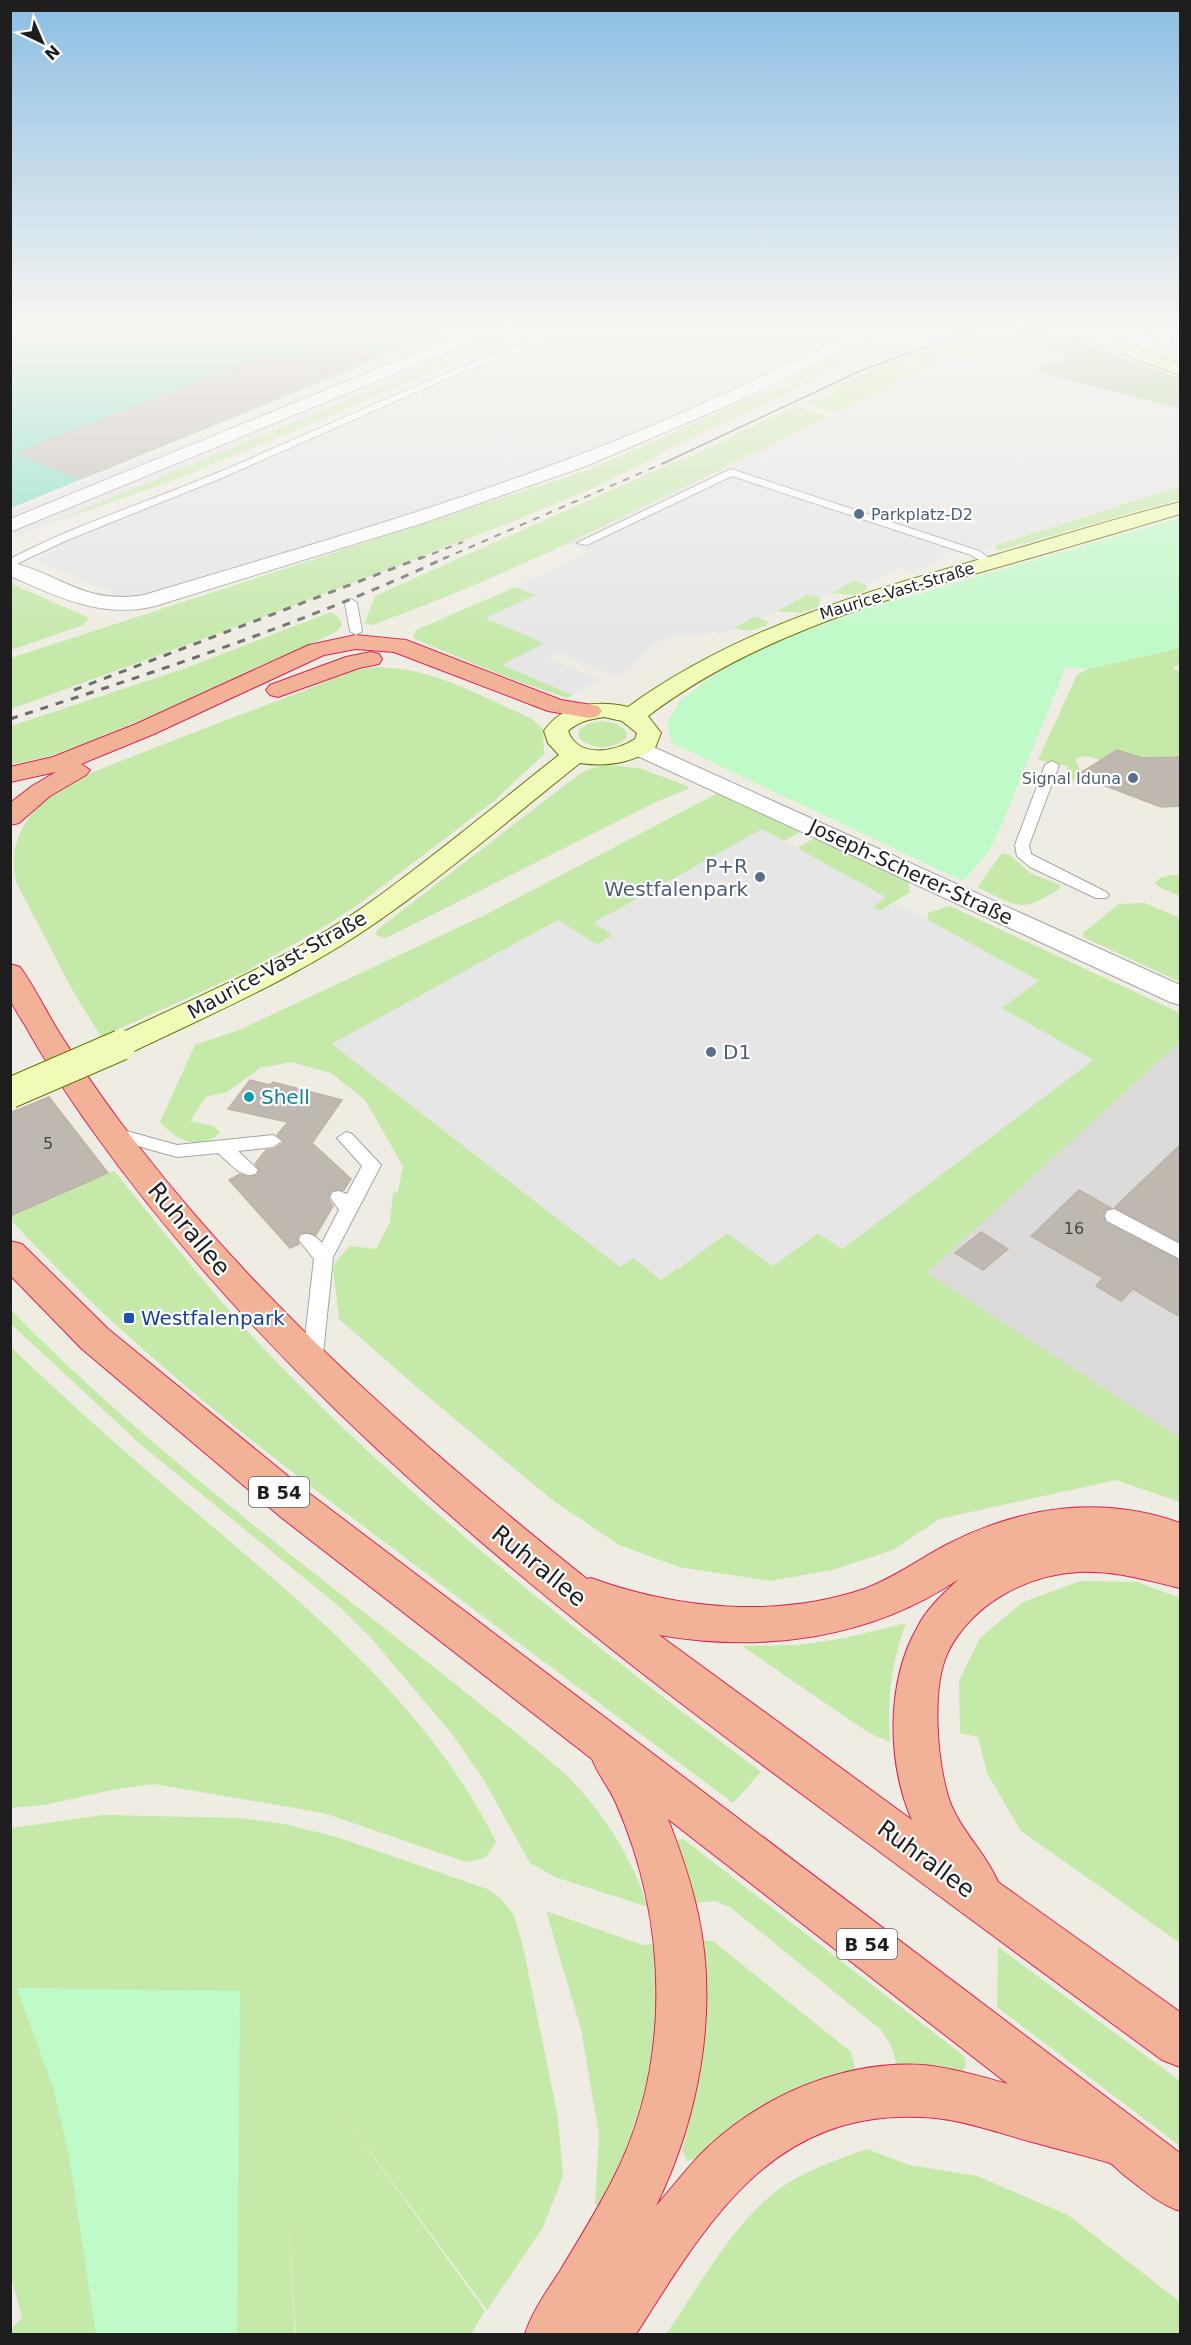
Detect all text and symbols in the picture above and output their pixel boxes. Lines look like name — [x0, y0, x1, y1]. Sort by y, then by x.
north arrow — [12, 12, 72, 72]
text: N — [41, 41, 63, 64]
place label: Parkplatz-D2 — [871, 505, 973, 524]
marker: Parkplatz-D2 — [852, 507, 866, 521]
street label: Maurice-Vast-Straße — [817, 558, 977, 624]
place label: Signal Iduna — [1022, 769, 1121, 788]
marker: Signal Iduna — [1126, 771, 1140, 785]
street label: Joseph-Scherer-Straße — [803, 813, 1017, 930]
place label: P+R Westfalenpark — [604, 854, 748, 901]
marker: P+R Westfalenpark — [753, 870, 767, 884]
street label: Maurice-Vast-Straße — [183, 906, 371, 1024]
place label: D1 — [723, 1040, 751, 1064]
marker: D1 — [704, 1045, 718, 1059]
place label: Shell — [261, 1085, 310, 1109]
marker: Shell — [242, 1090, 256, 1104]
house number: 5 — [43, 1134, 53, 1153]
street label: Ruhrallee — [142, 1177, 236, 1281]
house number: 16 — [1064, 1219, 1084, 1238]
place label: Westfalenpark — [141, 1306, 285, 1330]
marker: Westfalenpark — [122, 1311, 136, 1325]
road number: B 54 — [249, 1477, 309, 1507]
street label: Ruhrallee — [486, 1519, 592, 1613]
street label: Ruhrallee — [872, 1814, 980, 1904]
road number: B 54 — [837, 1929, 897, 1959]

